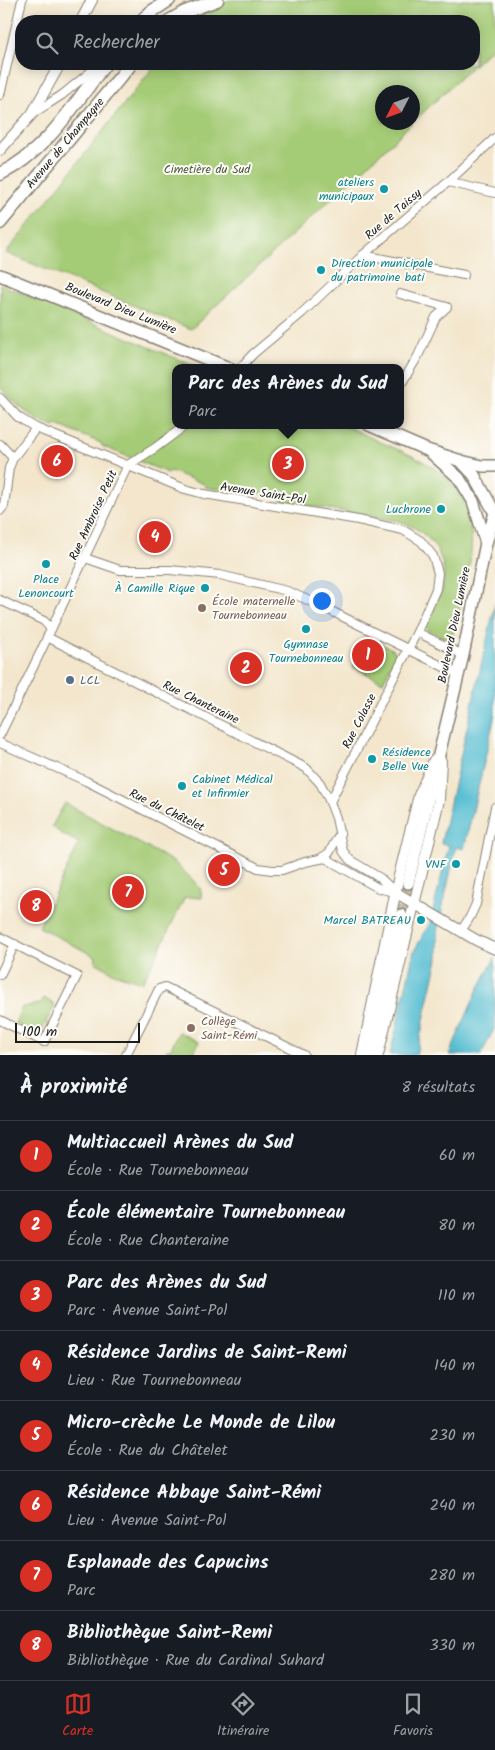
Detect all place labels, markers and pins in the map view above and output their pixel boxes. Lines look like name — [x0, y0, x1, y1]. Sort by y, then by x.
place label: ateliers municipaux — [319, 173, 375, 206]
marker: ateliers municipaux — [378, 183, 390, 195]
place label: Direction municipale du patrimoine bati — [331, 254, 434, 287]
marker: Direction municipale du patrimoine bati — [315, 264, 327, 276]
pin: 6 — [41, 442, 73, 480]
pin: 3 — [272, 445, 304, 483]
place label: Luchrone — [386, 500, 432, 519]
marker: Luchrone — [435, 503, 447, 515]
pin: 4 — [139, 518, 171, 556]
marker: Place Lenoncourt — [40, 558, 52, 570]
place label: Place Lenoncourt — [18, 570, 74, 603]
place label: À Camille Rique — [115, 579, 196, 598]
marker: À Camille Rique — [199, 582, 211, 594]
place label: École maternelle Tournebonneau — [212, 592, 296, 625]
marker: École maternelle Tournebonneau — [196, 602, 208, 614]
marker: Gymnase Tournebonneau — [300, 623, 312, 635]
place label: Gymnase Tournebonneau — [269, 635, 344, 668]
pin: 1 — [352, 636, 384, 674]
pin: 2 — [230, 649, 262, 687]
place label: LCL — [80, 671, 100, 690]
marker: LCL — [64, 674, 76, 686]
place label: Résidence Belle Vue — [382, 743, 431, 776]
marker: Résidence Belle Vue — [366, 753, 378, 765]
place label: Cabinet Médical et Infirmier — [192, 770, 273, 803]
marker: Cabinet Médical et Infirmier — [176, 780, 188, 792]
pin: 5 — [208, 851, 240, 889]
place label: VNF — [425, 855, 448, 874]
marker: VNF — [450, 858, 462, 870]
pin: 7 — [112, 873, 144, 911]
pin: 8 — [20, 887, 52, 925]
place label: Marcel BATREAU — [324, 911, 411, 930]
marker: Marcel BATREAU — [415, 914, 427, 926]
place label: Collège Saint-Rémi — [201, 1012, 258, 1045]
marker: Collège Saint-Rémi — [185, 1022, 197, 1034]

